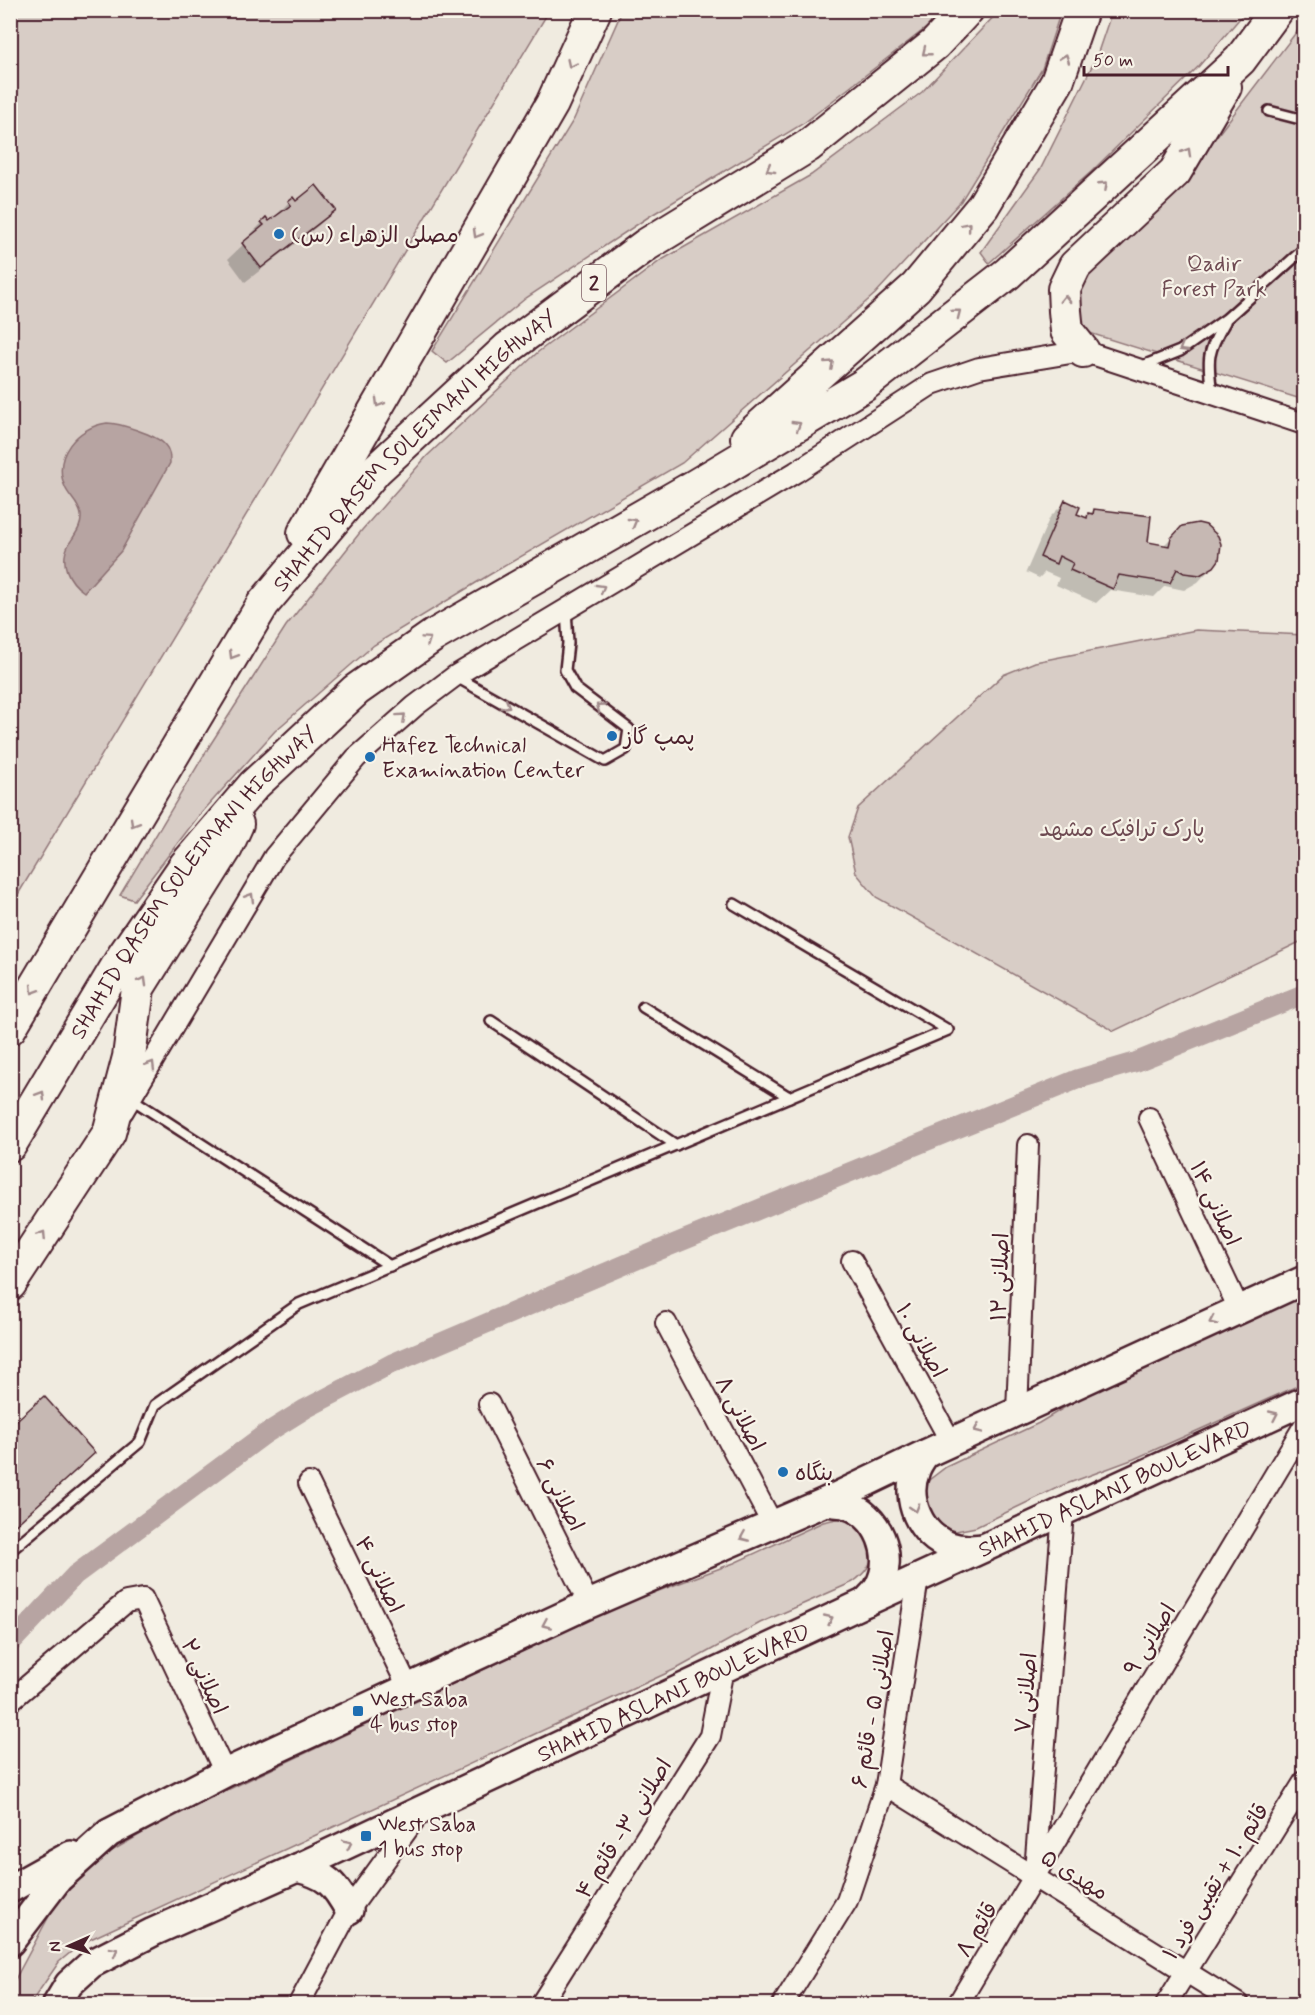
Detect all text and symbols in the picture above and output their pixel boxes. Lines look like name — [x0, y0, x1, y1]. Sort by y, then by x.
scale bar — [1084, 39, 1228, 77]
one-way arrow — [921, 44, 932, 55]
text: 50 m — [1093, 49, 1133, 73]
one-way arrow — [1058, 53, 1071, 64]
one-way arrow — [566, 57, 578, 68]
one-way arrow — [1179, 148, 1191, 158]
one-way arrow — [766, 162, 776, 173]
one-way arrow — [1097, 181, 1107, 192]
place label: مصلی الزهراء (س) — [291, 222, 459, 250]
one-way arrow — [960, 222, 971, 233]
marker: مصلی الزهراء (س) — [272, 227, 286, 241]
one-way arrow — [472, 228, 484, 238]
park label: Qadir Forest Park — [1161, 251, 1267, 304]
road number: 2 — [582, 265, 606, 301]
one-way arrow — [1059, 294, 1071, 303]
street label: SHAHID QASEM SOLEIMANI HIGHWAY — [267, 305, 563, 598]
one-way arrow — [950, 309, 961, 320]
one-way arrow — [1179, 341, 1190, 352]
one-way arrow — [824, 360, 834, 371]
one-way arrow — [375, 397, 386, 407]
one-way arrow — [791, 420, 801, 432]
one-way arrow — [626, 517, 637, 529]
one-way arrow — [595, 584, 605, 596]
one-way arrow — [421, 636, 432, 647]
one-way arrow — [229, 649, 240, 659]
one-way arrow — [500, 698, 510, 709]
one-way arrow — [595, 703, 606, 714]
one-way arrow — [396, 713, 406, 724]
street label: SHAHID QASEM SOLEIMANI HIGHWAY — [65, 721, 324, 1045]
place label: پمپ گاز — [622, 724, 695, 752]
marker: پمپ گاز — [605, 729, 619, 743]
place label: Hafez Technical Examination Center — [382, 732, 585, 785]
marker: Hafez Technical Examination Center — [363, 750, 377, 764]
park label: پارک ترافیک مشهد — [1039, 816, 1205, 844]
one-way arrow — [129, 817, 141, 827]
one-way arrow — [243, 893, 255, 903]
one-way arrow — [136, 977, 147, 987]
one-way arrow — [29, 984, 41, 994]
one-way arrow — [144, 1061, 156, 1071]
one-way arrow — [33, 1091, 45, 1101]
street label: اصلانی ۱۴ — [1182, 1157, 1246, 1251]
one-way arrow — [35, 1231, 47, 1241]
street label: اصلانی ۱۲ — [985, 1232, 1017, 1322]
street label: اصلانی ۱۰ — [888, 1299, 952, 1383]
one-way arrow — [1208, 1314, 1219, 1326]
street label: اصلانی ۸ — [708, 1372, 771, 1456]
one-way arrow — [1267, 1410, 1278, 1422]
street label: SHAHID ASLANI BOULEVARD — [974, 1415, 1257, 1565]
one-way arrow — [974, 1422, 985, 1434]
street label: اصلانی ۶ — [529, 1453, 590, 1536]
place label: بنگاه — [795, 1460, 833, 1488]
marker: بنگاه — [776, 1465, 790, 1479]
one-way arrow — [908, 1502, 920, 1513]
one-way arrow — [740, 1530, 751, 1542]
street label: اصلانی ۴ — [348, 1532, 409, 1618]
street label: اصلانی ۹ — [1118, 1599, 1183, 1681]
one-way arrow — [823, 1614, 834, 1626]
one-way arrow — [542, 1616, 553, 1628]
street label: SHAHID ASLANI BOULEVARD — [533, 1618, 815, 1770]
street label: اصلانی ۵ - قائم ۶ — [846, 1628, 903, 1791]
street label: اصلانی ۲ — [174, 1635, 233, 1719]
street label: اصلانی ۷ — [1010, 1652, 1044, 1735]
place label: West Saba 4 bus stop — [370, 1686, 468, 1739]
marker: West Saba 4 bus stop — [351, 1704, 365, 1718]
street label: اصلانی ۳- قائم ۴ — [570, 1754, 680, 1905]
street label: قائم ۱۰ + تقیبی فرد ۱ — [1157, 1799, 1277, 1966]
place label: West Saba 1 bus stop — [378, 1811, 476, 1864]
marker: West Saba 1 bus stop — [359, 1829, 373, 1843]
one-way arrow — [342, 1839, 353, 1851]
street label: مهدی ۵ — [1035, 1844, 1113, 1907]
street label: قائم ۸ — [950, 1897, 1006, 1963]
north arrow — [39, 1916, 99, 1976]
text: N — [45, 1941, 66, 1953]
one-way arrow — [108, 1947, 118, 1958]

